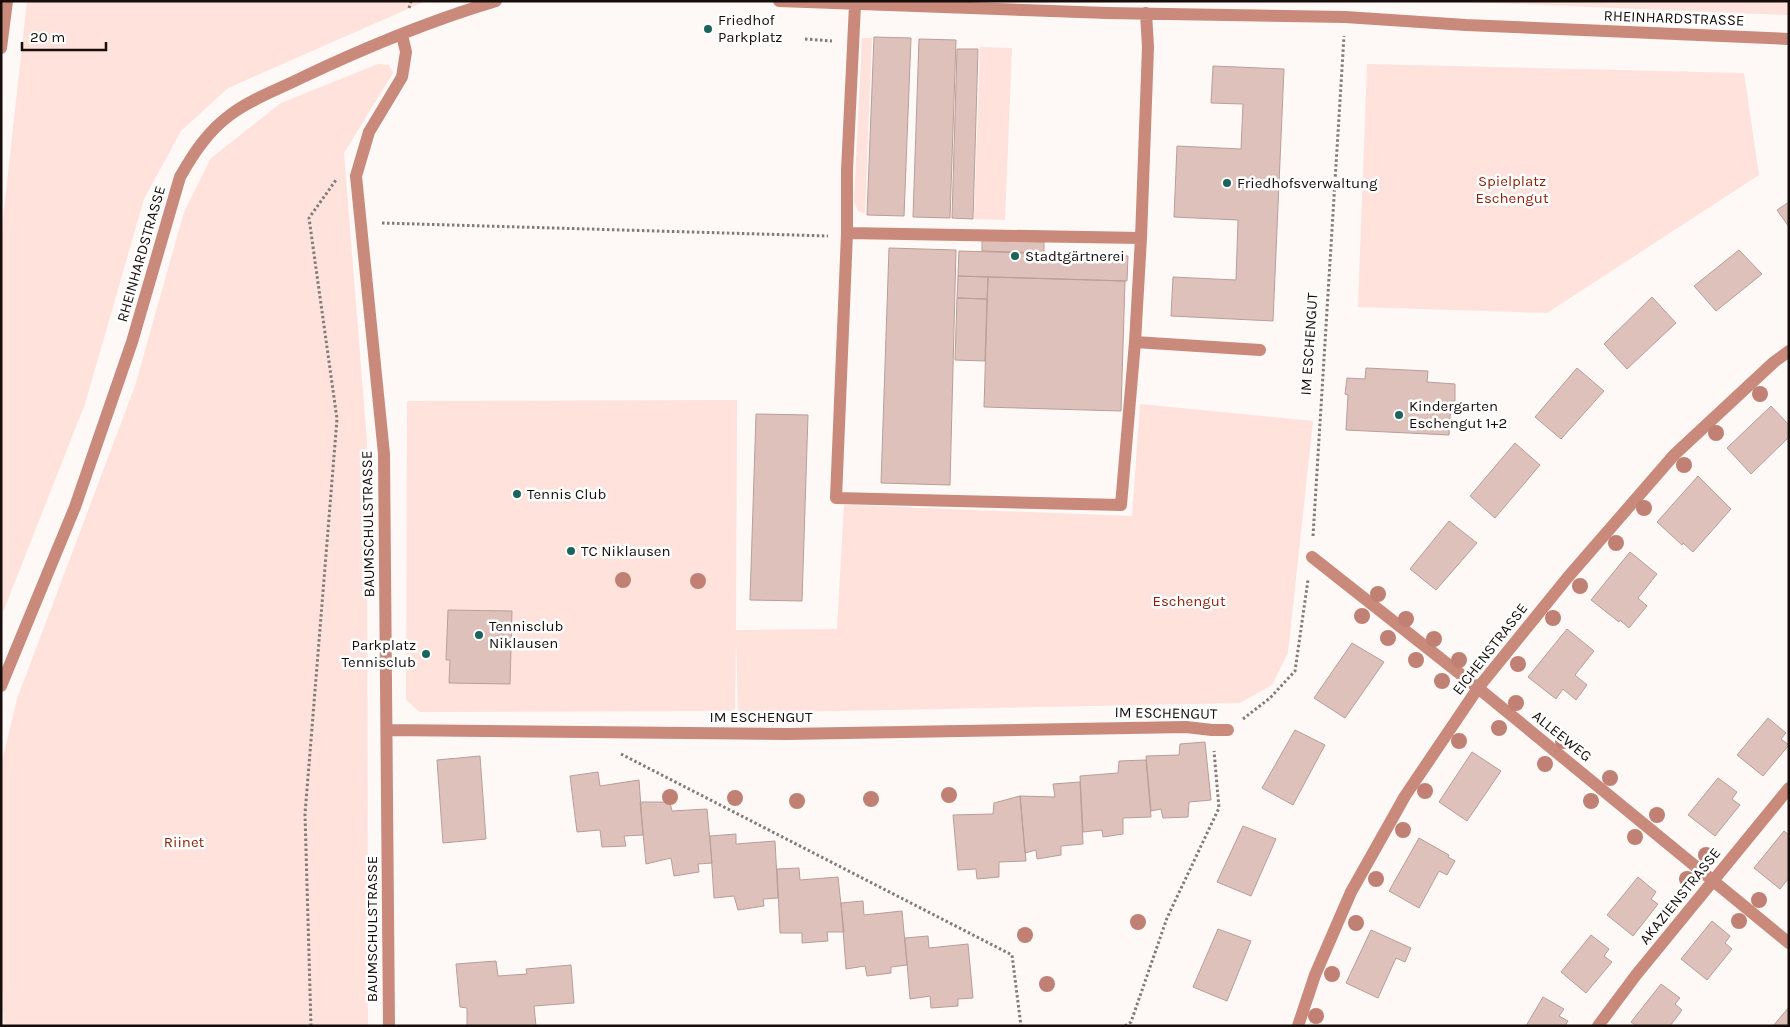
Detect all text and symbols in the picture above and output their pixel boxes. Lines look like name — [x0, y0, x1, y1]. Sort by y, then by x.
street label: RHEINHARDSTRASSE — [1603, 7, 1745, 29]
place label: Friedhof Parkplatz — [718, 11, 782, 46]
scale bar — [22, 20, 106, 52]
marker: Friedhof Parkplatz — [702, 23, 714, 35]
text: 20 m — [30, 28, 65, 46]
park label: Spielplatz Eschengut — [1475, 172, 1549, 207]
place label: Friedhofsverwaltung — [1237, 174, 1378, 192]
marker: Friedhofsverwaltung — [1221, 177, 1233, 189]
street label: RHEINHARDSTRASSE — [113, 184, 169, 324]
place label: Stadtgärtnerei — [1025, 247, 1125, 265]
marker: Stadtgärtnerei — [1009, 250, 1021, 262]
street label: IM ESCHENGUT — [1296, 292, 1322, 396]
place label: Kindergarten Eschengut 1+2 — [1409, 397, 1507, 432]
marker: Kindergarten Eschengut 1+2 — [1393, 409, 1405, 421]
street label: BAUMSCHULSTRASSE — [358, 451, 378, 597]
place label: Tennis Club — [527, 485, 606, 503]
marker: Tennis Club — [511, 488, 523, 500]
place label: TC Niklausen — [581, 542, 671, 560]
marker: TC Niklausen — [565, 545, 577, 557]
park label: Eschengut — [1152, 592, 1226, 610]
street label: EICHENSTRASSE — [1449, 600, 1531, 698]
place label: Tennisclub Niklausen — [489, 617, 563, 652]
marker: Tennisclub Niklausen — [473, 629, 485, 641]
place label: Parkplatz Tennisclub — [342, 636, 416, 671]
marker: Parkplatz Tennisclub — [420, 648, 432, 660]
street label: IM ESCHENGUT — [1114, 703, 1218, 723]
street label: ALLEEWEG — [1529, 707, 1595, 765]
street label: IM ESCHENGUT — [710, 708, 813, 726]
park label: Riinet — [164, 833, 205, 851]
street label: AKAZIENSTRASSE — [1636, 844, 1724, 948]
street label: BAUMSCHULSTRASSE — [363, 856, 381, 1002]

